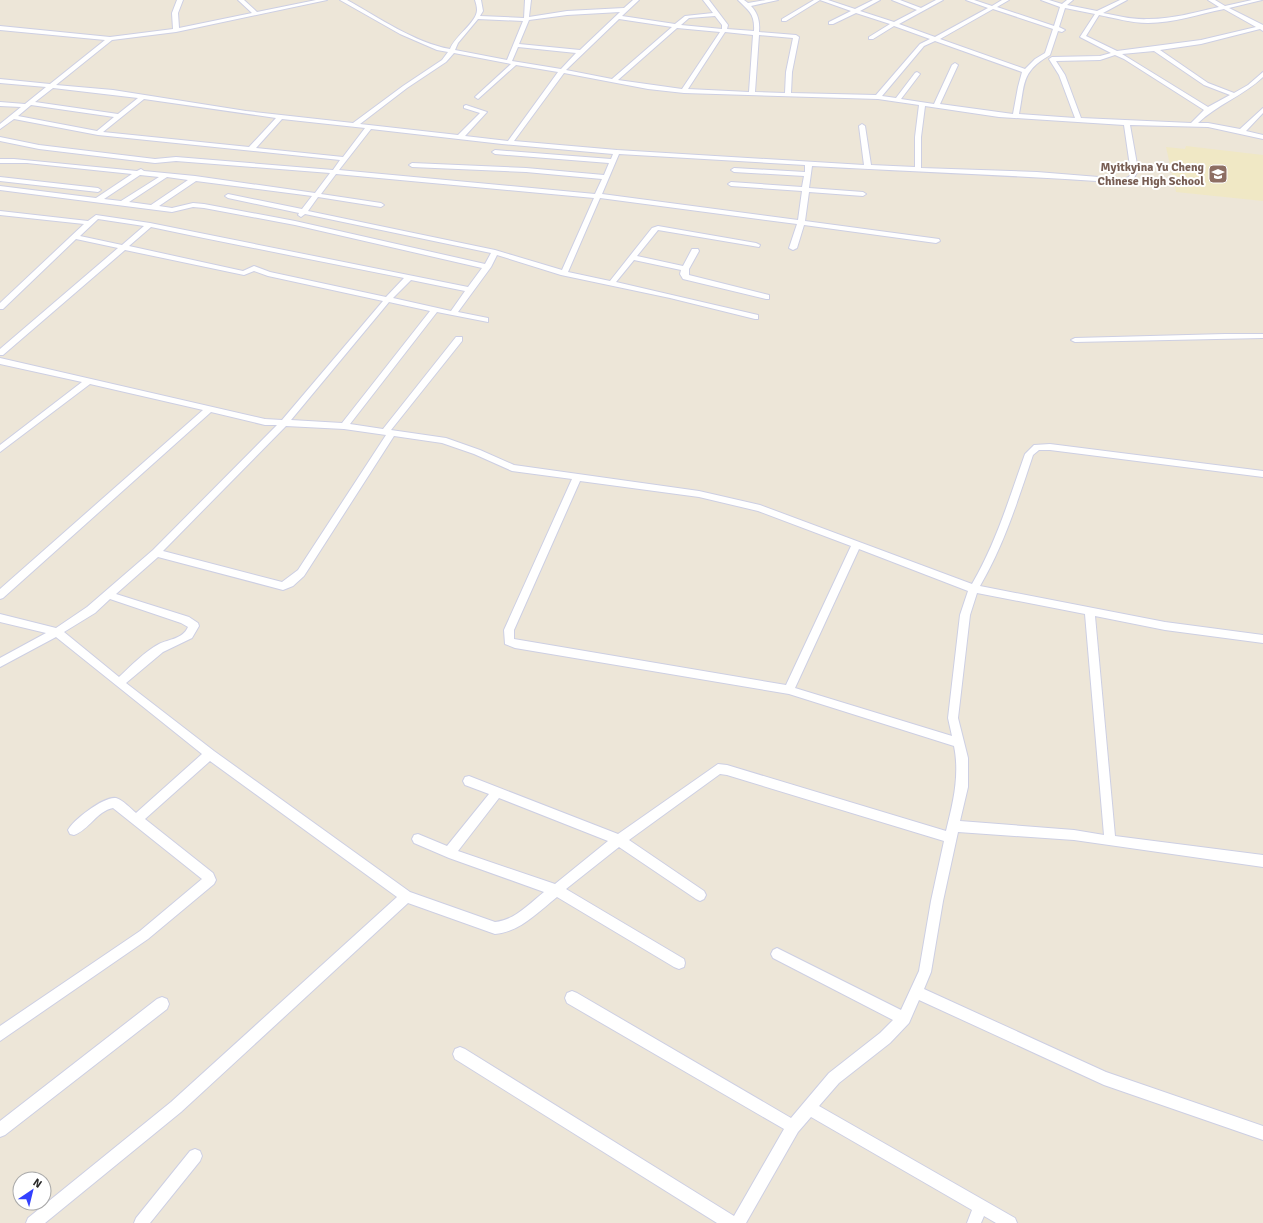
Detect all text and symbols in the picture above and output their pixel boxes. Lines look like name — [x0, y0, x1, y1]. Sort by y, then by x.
place label: Myitkyina Yu Cheng Chinese High School — [1098, 160, 1205, 189]
school or university icon: Myitkyina Yu Cheng Chinese High School — [1207, 163, 1229, 185]
north arrow — [12, 1171, 52, 1211]
text: N — [31, 1176, 44, 1191]

